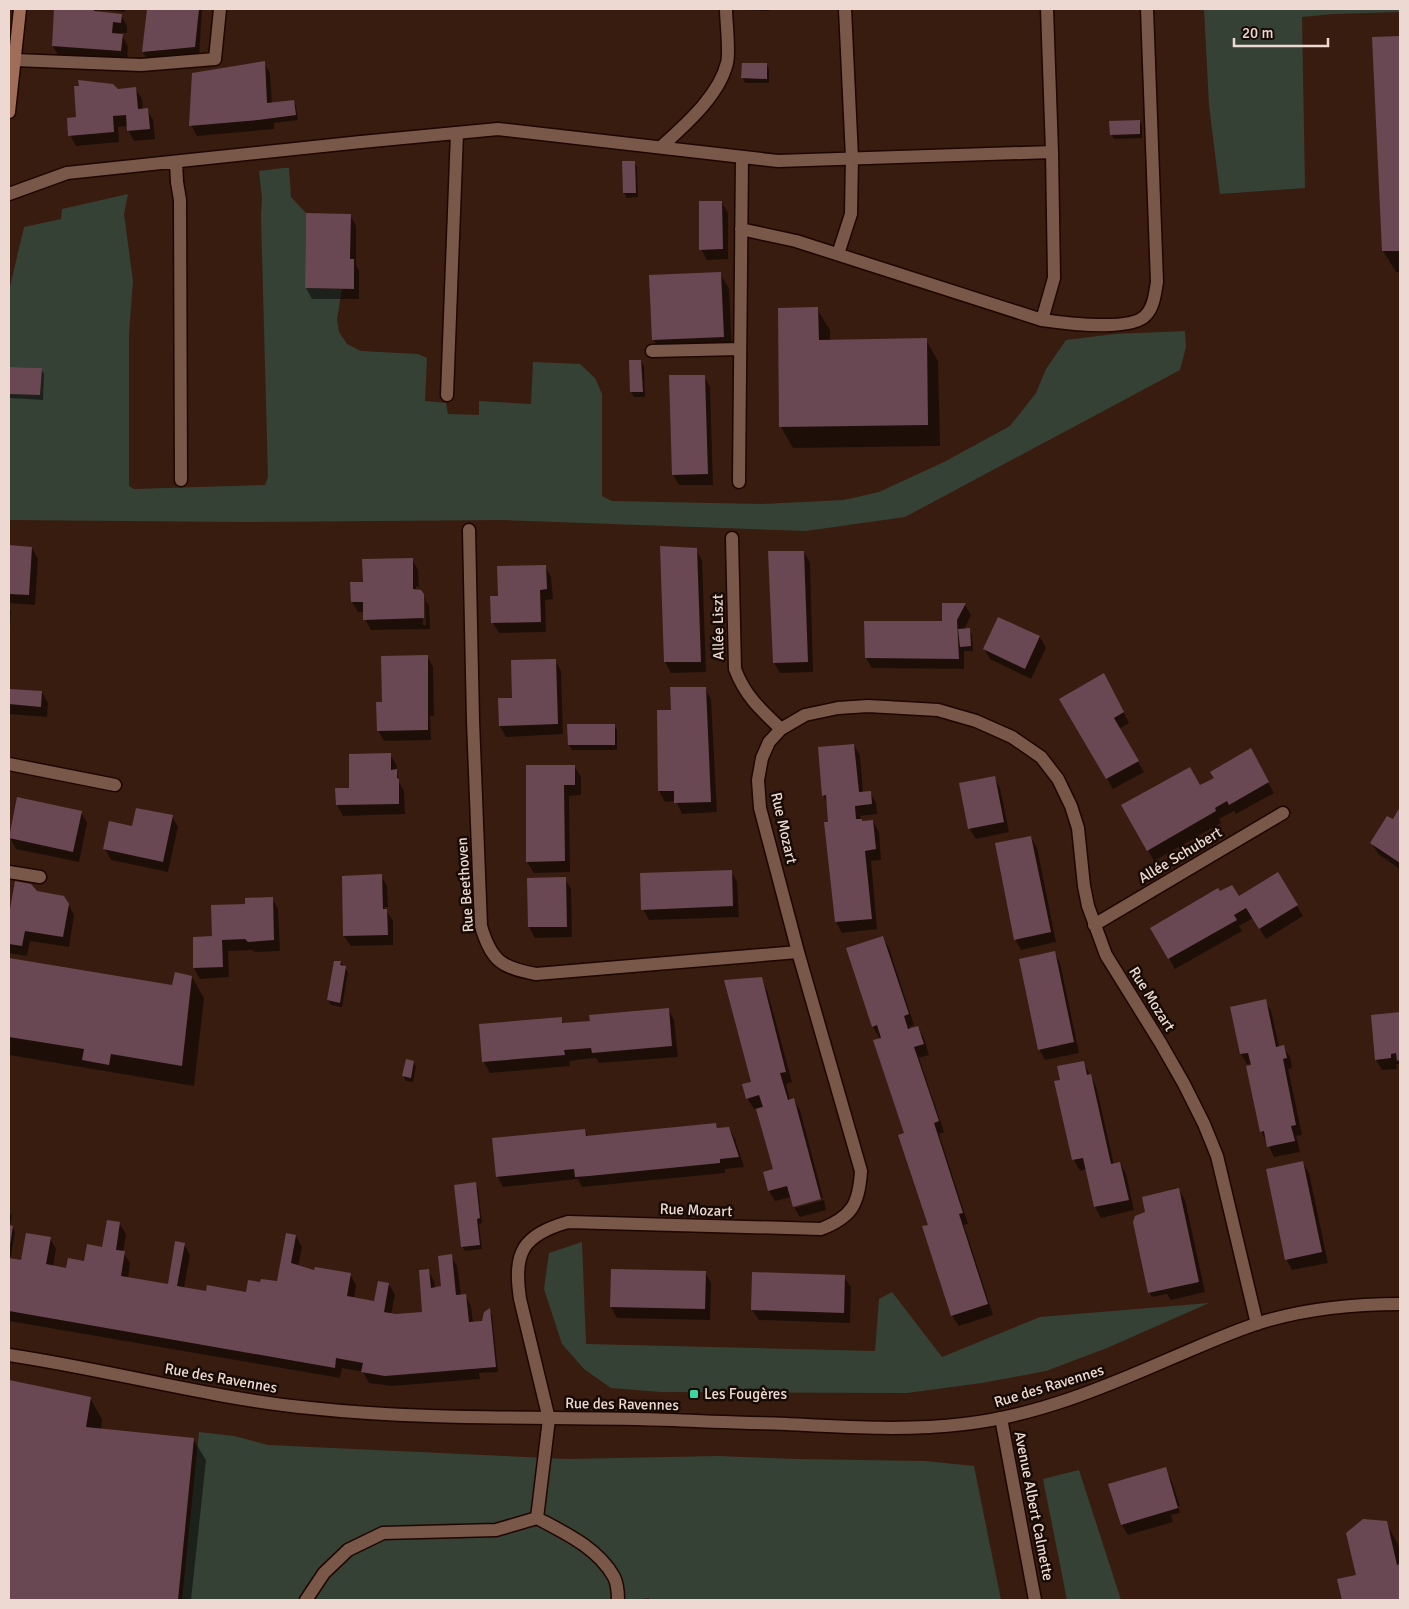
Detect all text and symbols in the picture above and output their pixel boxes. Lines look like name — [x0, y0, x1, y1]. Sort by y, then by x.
scale bar — [1234, 15, 1328, 47]
text: 20 m — [1242, 24, 1273, 42]
street label: Allée Liszt — [708, 594, 728, 660]
street label: Rue Mozart — [767, 791, 801, 865]
street label: Allée Schubert — [1135, 823, 1225, 887]
street label: Rue Beethoven — [453, 837, 477, 933]
street label: Rue Mozart — [1125, 963, 1179, 1035]
street label: Rue Mozart — [659, 1200, 733, 1220]
street label: Rue des Ravennes — [163, 1359, 279, 1397]
street label: Rue des Ravennes — [992, 1361, 1106, 1411]
place label: Les Fougères — [704, 1385, 787, 1403]
marker: Les Fougères — [688, 1388, 700, 1400]
street label: Rue des Ravennes — [565, 1394, 679, 1414]
street label: Avenue Albert Calmette — [1011, 1430, 1057, 1582]

